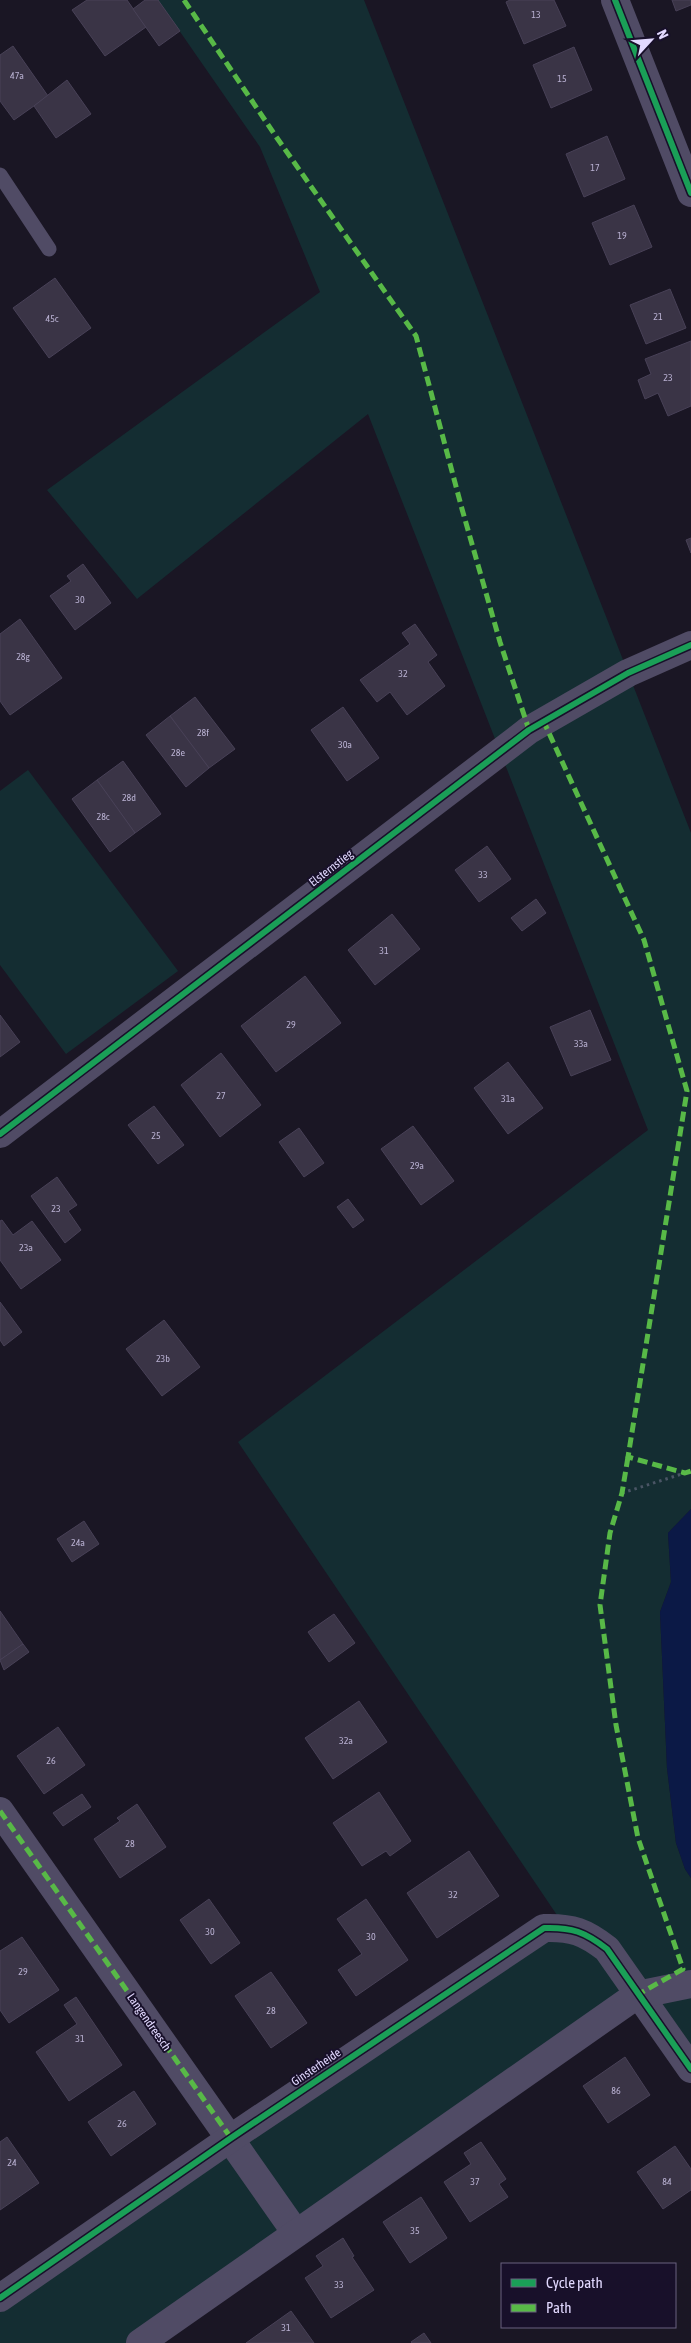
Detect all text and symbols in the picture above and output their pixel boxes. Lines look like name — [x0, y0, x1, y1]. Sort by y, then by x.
house number: 13 — [531, 9, 541, 20]
north arrow — [626, 15, 676, 65]
text: N — [654, 27, 672, 42]
house number: 47a — [10, 70, 24, 81]
house number: 15 — [557, 73, 567, 84]
house number: 17 — [590, 162, 600, 173]
house number: 19 — [617, 230, 627, 241]
house number: 21 — [653, 311, 663, 322]
house number: 45c — [45, 313, 59, 324]
house number: 23 — [663, 372, 673, 383]
house number: 30 — [75, 594, 85, 605]
house number: 28g — [16, 651, 31, 662]
house number: 32 — [398, 668, 408, 679]
house number: 28f — [197, 727, 209, 738]
house number: 30a — [338, 739, 352, 750]
house number: 28e — [171, 747, 185, 758]
house number: 28d — [122, 792, 136, 803]
house number: 28c — [96, 811, 110, 822]
street label: Elsternstieg — [306, 846, 356, 889]
house number: 33 — [478, 869, 488, 880]
house number: 31 — [379, 945, 389, 956]
house number: 29 — [286, 1019, 296, 1030]
house number: 33a — [574, 1038, 588, 1049]
house number: 27 — [216, 1090, 226, 1101]
house number: 31a — [501, 1093, 515, 1104]
house number: 25 — [151, 1130, 161, 1141]
house number: 29a — [410, 1160, 424, 1171]
house number: 23 — [51, 1203, 61, 1214]
house number: 23a — [19, 1242, 33, 1253]
house number: 23b — [156, 1353, 170, 1364]
house number: 24a — [71, 1537, 85, 1548]
house number: 32a — [339, 1735, 353, 1746]
house number: 26 — [46, 1755, 56, 1766]
house number: 28 — [125, 1838, 135, 1849]
house number: 32 — [448, 1889, 458, 1900]
house number: 30 — [205, 1926, 215, 1937]
house number: 30 — [366, 1931, 376, 1942]
house number: 29 — [18, 1966, 28, 1977]
street label: Langendreesch — [124, 1991, 174, 2053]
house number: 28 — [266, 2005, 276, 2016]
house number: 31 — [75, 2033, 85, 2044]
street label: Ginsterheide — [289, 2045, 343, 2089]
house number: 86 — [611, 2085, 621, 2096]
house number: 26 — [117, 2118, 127, 2129]
house number: 24 — [7, 2157, 17, 2168]
house number: 37 — [470, 2176, 480, 2187]
house number: 84 — [662, 2176, 672, 2187]
house number: 35 — [410, 2225, 420, 2236]
legend — [501, 2263, 676, 2328]
text: Cycle path — [546, 2274, 603, 2291]
house number: 33 — [334, 2279, 344, 2290]
text: Path — [546, 2299, 572, 2316]
house number: 31 — [281, 2322, 291, 2333]

